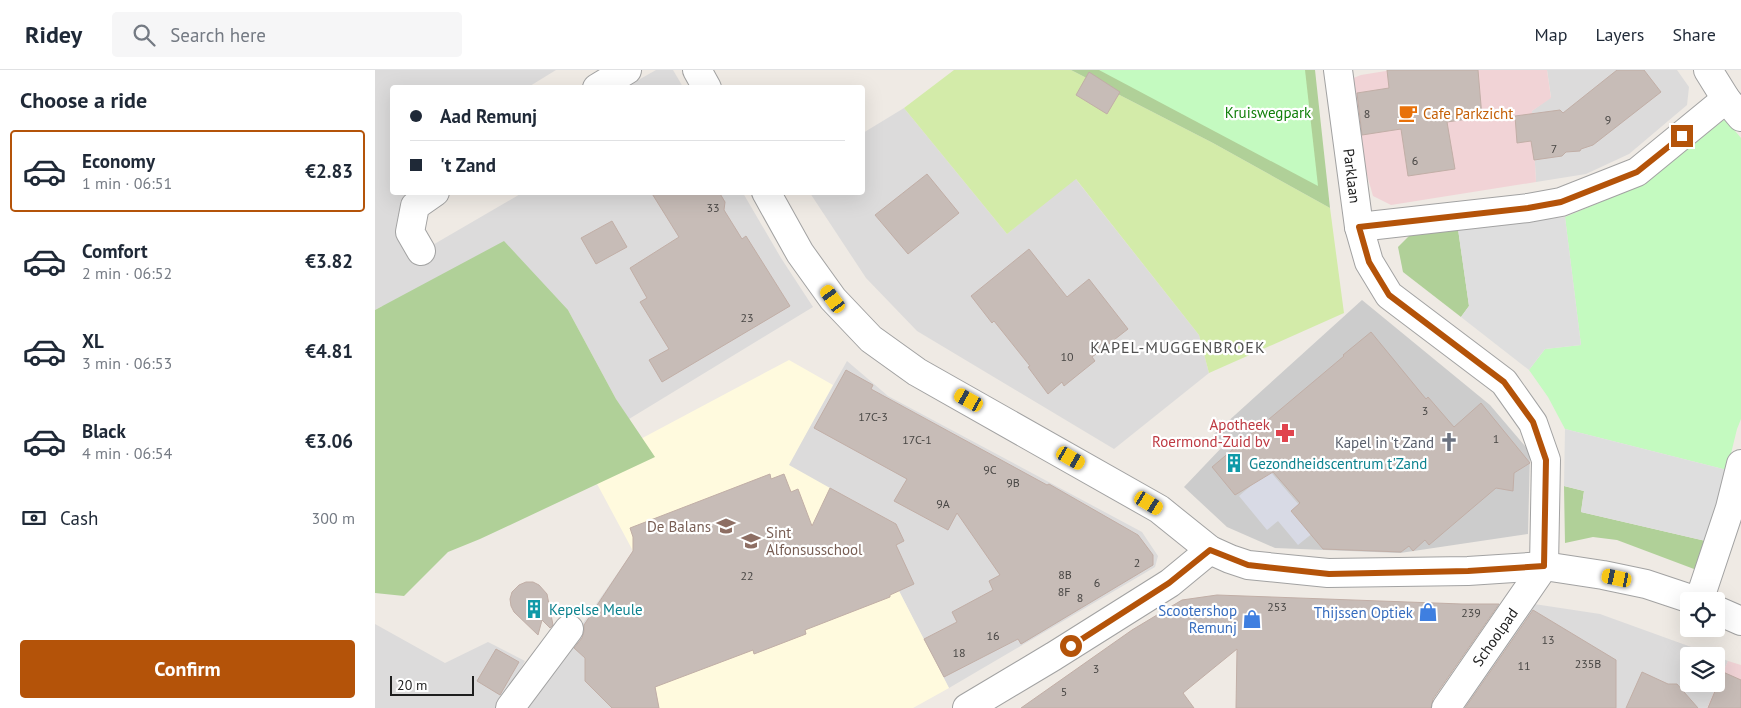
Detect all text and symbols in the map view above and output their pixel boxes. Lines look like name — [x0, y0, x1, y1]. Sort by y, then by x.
search box — [112, 12, 462, 57]
text: Ridey — [25, 19, 82, 50]
icon: search — [130, 21, 158, 49]
text: Search here — [170, 23, 266, 47]
text: Map — [1535, 23, 1567, 46]
text: Layers — [1595, 23, 1644, 46]
text: Share — [1672, 23, 1716, 46]
text: Choose a ride — [20, 86, 147, 114]
cafe icon: Cafe Parkzicht — [1397, 102, 1419, 124]
park label: Kruiswegpark — [1225, 103, 1312, 122]
text: Aad Remunj — [440, 104, 537, 128]
place label: Cafe Parkzicht — [1423, 104, 1513, 123]
house number: 8 — [1364, 106, 1370, 121]
house number: 9 — [1605, 112, 1611, 127]
route end — [1671, 125, 1693, 147]
house number: 7 — [1551, 141, 1557, 156]
street label: Parklaan — [1339, 148, 1365, 204]
icon: car — [22, 149, 67, 194]
text: Economy — [82, 149, 155, 173]
text: 't Zand — [440, 153, 496, 177]
house number: 6 — [1412, 153, 1418, 168]
text: €2.83 — [305, 159, 353, 183]
text: 1 min · 06:51 — [82, 173, 172, 193]
house number: 33 — [706, 200, 720, 215]
icon: car — [22, 239, 67, 284]
text: Comfort — [82, 239, 148, 263]
text: €3.82 — [305, 249, 353, 273]
text: 2 min · 06:52 — [82, 263, 172, 283]
car — [818, 282, 847, 316]
house number: 23 — [740, 310, 754, 325]
icon: car — [22, 329, 67, 374]
text: XL — [82, 329, 104, 353]
district label: KAPEL-MUGGENBROEK — [1090, 337, 1266, 357]
text: €4.81 — [305, 339, 353, 363]
house number: 10 — [1060, 349, 1074, 364]
text: 3 min · 06:53 — [82, 353, 172, 373]
car — [952, 386, 985, 414]
house number: 3 — [1422, 403, 1428, 418]
house number: 17C-3 — [858, 409, 888, 424]
place label: Apotheek Roermond-Zuid bv — [1152, 415, 1271, 451]
icon: car — [22, 419, 67, 464]
text: Black — [82, 419, 126, 443]
pharmacy icon: Apotheek Roermond-Zuid bv — [1274, 422, 1296, 444]
text: €3.06 — [305, 429, 353, 453]
church icon: Kapel in 't Zand — [1438, 431, 1460, 453]
house number: 1 — [1493, 431, 1499, 446]
house number: 17C-1 — [902, 432, 932, 447]
place label: Kapel in 't Zand — [1335, 433, 1434, 452]
text: 4 min · 06:54 — [82, 443, 172, 463]
car — [1054, 444, 1087, 472]
building icon: Gezondheidscentrum t'Zand — [1223, 452, 1245, 474]
place label: Gezondheidscentrum t'Zand — [1249, 454, 1427, 473]
house number: 9C — [983, 462, 997, 477]
house number: 9B — [1006, 475, 1020, 490]
car — [1132, 489, 1165, 517]
house number: 9A — [936, 496, 950, 511]
icon: cash — [20, 504, 48, 532]
text: Cash — [60, 506, 98, 530]
text: 300 m — [312, 508, 355, 528]
school or university icon: De Balans — [715, 515, 737, 537]
place label: De Balans — [647, 517, 711, 536]
place label: Sint Alfonsusschool — [766, 523, 863, 559]
school or university icon: Sint Alfonsusschool — [740, 530, 762, 552]
house number: 2 — [1134, 555, 1140, 570]
house number: 8B — [1058, 567, 1072, 582]
house number: 22 — [740, 568, 754, 583]
car — [1600, 568, 1633, 588]
house number: 6 — [1094, 575, 1100, 590]
house number: 8F — [1058, 584, 1070, 599]
house number: 8 — [1077, 590, 1083, 605]
map controls — [1680, 592, 1725, 692]
button: locate — [1680, 592, 1725, 637]
building icon: Kepelse Meule — [523, 598, 545, 620]
house number: 253 — [1267, 599, 1287, 614]
place label: Kepelse Meule — [549, 600, 643, 619]
place label: Scootershop Remunj — [1158, 601, 1237, 637]
shop icon: Thijssen Optiek — [1417, 601, 1439, 623]
place label: Thijssen Optiek — [1314, 603, 1414, 622]
street label: Schoolpad — [1468, 604, 1522, 670]
house number: 239 — [1461, 605, 1481, 620]
shop icon: Scootershop Remunj — [1241, 608, 1263, 630]
house number: 16 — [986, 628, 1000, 643]
house number: 13 — [1541, 632, 1555, 647]
route start — [1060, 635, 1082, 657]
button: Confirm — [20, 640, 355, 698]
house number: 18 — [952, 645, 966, 660]
button: layers — [1680, 647, 1725, 692]
house number: 235B — [1575, 656, 1601, 671]
house number: 11 — [1517, 658, 1531, 673]
house number: 3 — [1093, 661, 1099, 676]
scale bar — [390, 673, 474, 696]
text: 20 m — [397, 676, 427, 694]
house number: 5 — [1061, 684, 1067, 699]

